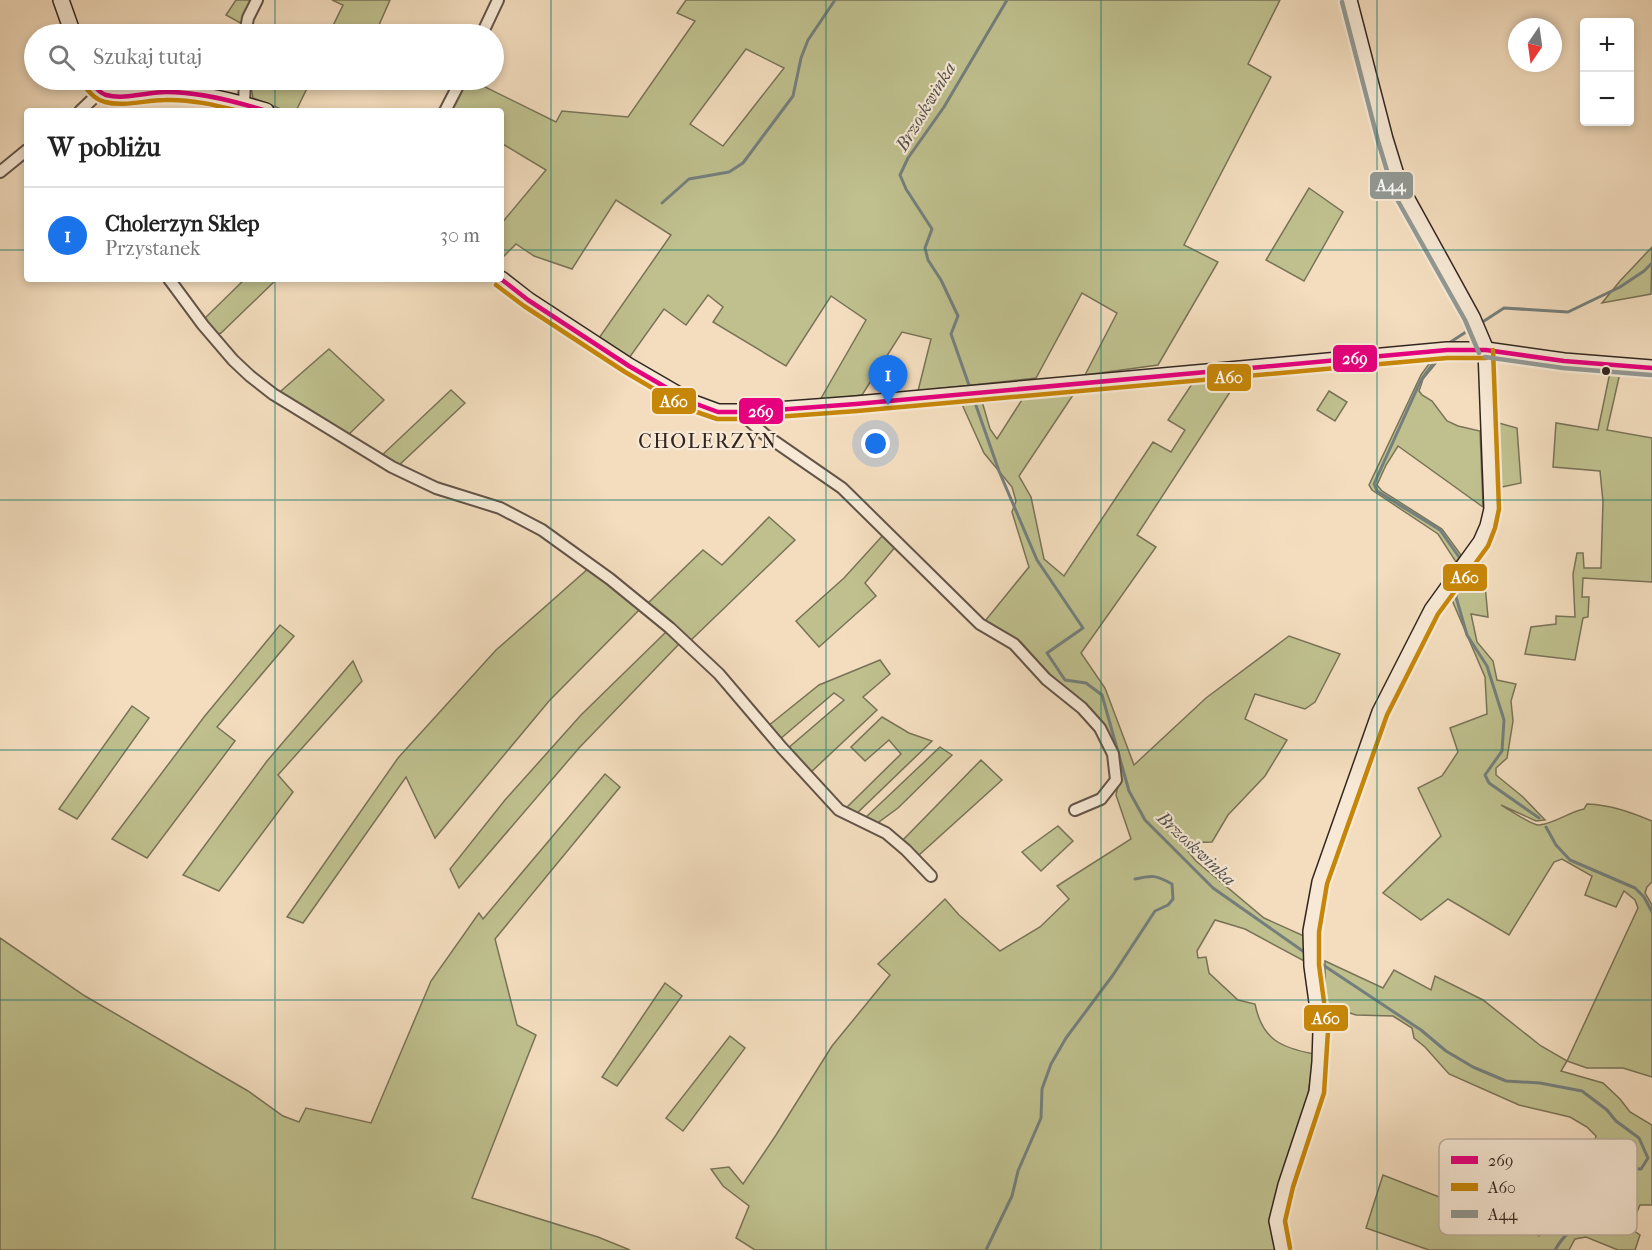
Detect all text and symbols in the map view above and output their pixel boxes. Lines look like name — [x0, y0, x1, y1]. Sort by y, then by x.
north arrow — [1508, 18, 1562, 72]
map controls — [1580, 18, 1634, 126]
button: + — [1580, 18, 1634, 72]
search box — [24, 24, 504, 90]
icon: search — [45, 41, 78, 74]
text: Szukaj tutaj — [93, 44, 202, 70]
water label: Brzoskwinka — [891, 59, 961, 156]
button: − — [1580, 72, 1634, 126]
text: W pobliżu — [48, 132, 161, 163]
line badge: A44 — [1369, 171, 1414, 200]
text: A44 — [1375, 176, 1407, 196]
text: Cholerzyn Sklep — [105, 211, 259, 237]
text: 1 — [64, 224, 71, 247]
text: 30 m — [440, 224, 480, 247]
text: Przystanek — [105, 237, 200, 260]
line badge: 269 — [1332, 344, 1378, 373]
text: 269 — [1342, 349, 1368, 369]
pin: 1 — [868, 356, 908, 405]
line badge: A60 — [1206, 363, 1252, 392]
unlabelled marker — [1600, 365, 1612, 377]
text: A60 — [1214, 368, 1243, 387]
line badge: A60 — [651, 387, 697, 415]
text: A60 — [659, 392, 688, 411]
line badge: 269 — [738, 397, 784, 425]
text: 269 — [748, 402, 774, 422]
your location — [861, 429, 890, 458]
district label: CHOLERZYN — [638, 430, 778, 453]
line badge: A60 — [1442, 563, 1488, 592]
text: A60 — [1450, 568, 1479, 587]
water label: Brzoskwinka — [1152, 807, 1239, 891]
line badge: A60 — [1303, 1004, 1349, 1032]
text: A60 — [1311, 1009, 1340, 1028]
legend — [1439, 1139, 1637, 1235]
text: 269 — [1488, 1151, 1513, 1170]
text: A60 — [1487, 1178, 1516, 1197]
text: A44 — [1487, 1205, 1518, 1224]

